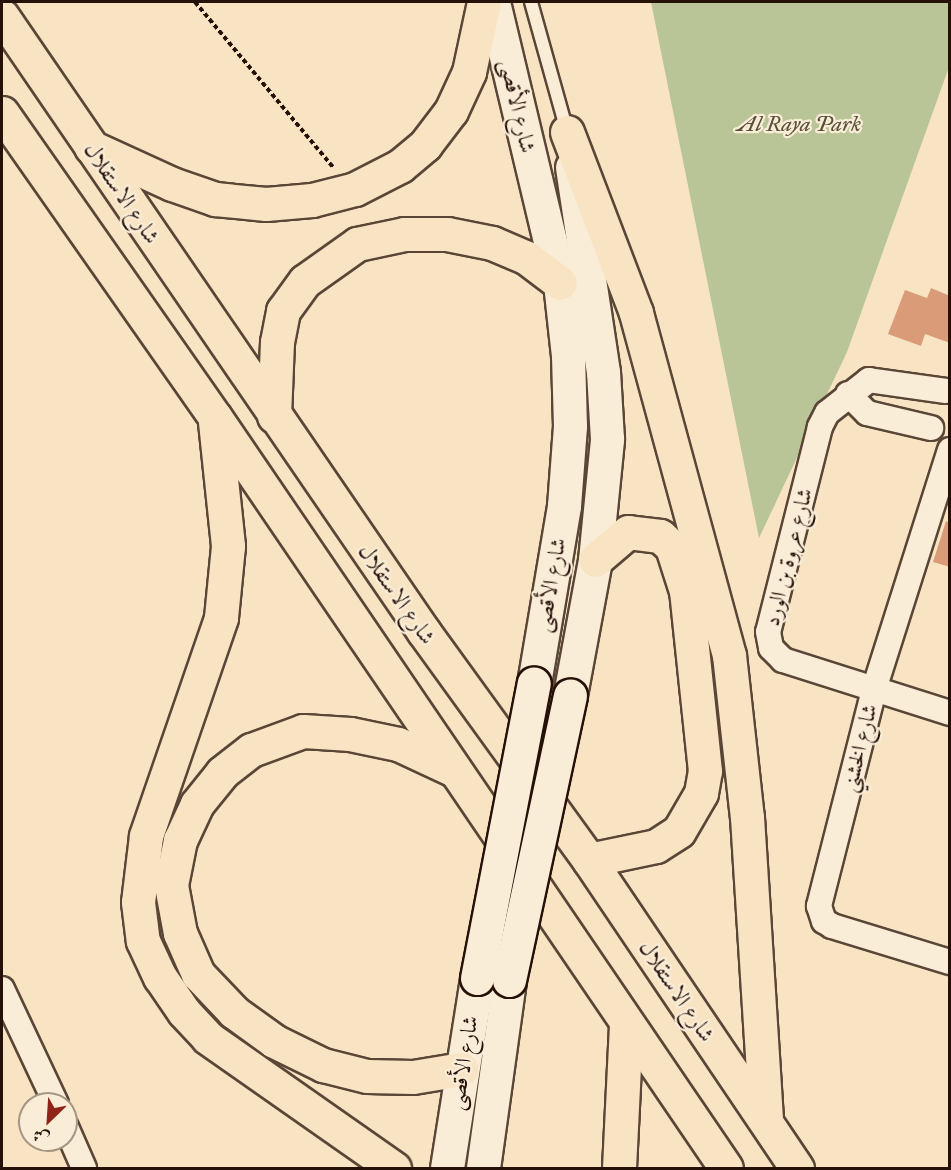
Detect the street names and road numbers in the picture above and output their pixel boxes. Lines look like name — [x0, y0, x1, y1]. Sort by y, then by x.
street label: شارع الأقصى — [494, 56, 542, 156]
street label: شارع الاستقلال — [78, 137, 166, 249]
street label: شارع عروة بن الورد — [758, 485, 818, 629]
street label: شارع الأقصى — [529, 536, 571, 634]
street label: شارع الاستقلال — [353, 539, 441, 649]
street label: شارع الخشني — [835, 701, 883, 795]
street label: شارع الاستقلال — [633, 935, 721, 1047]
street label: شارع الأقصى — [442, 1014, 484, 1112]

